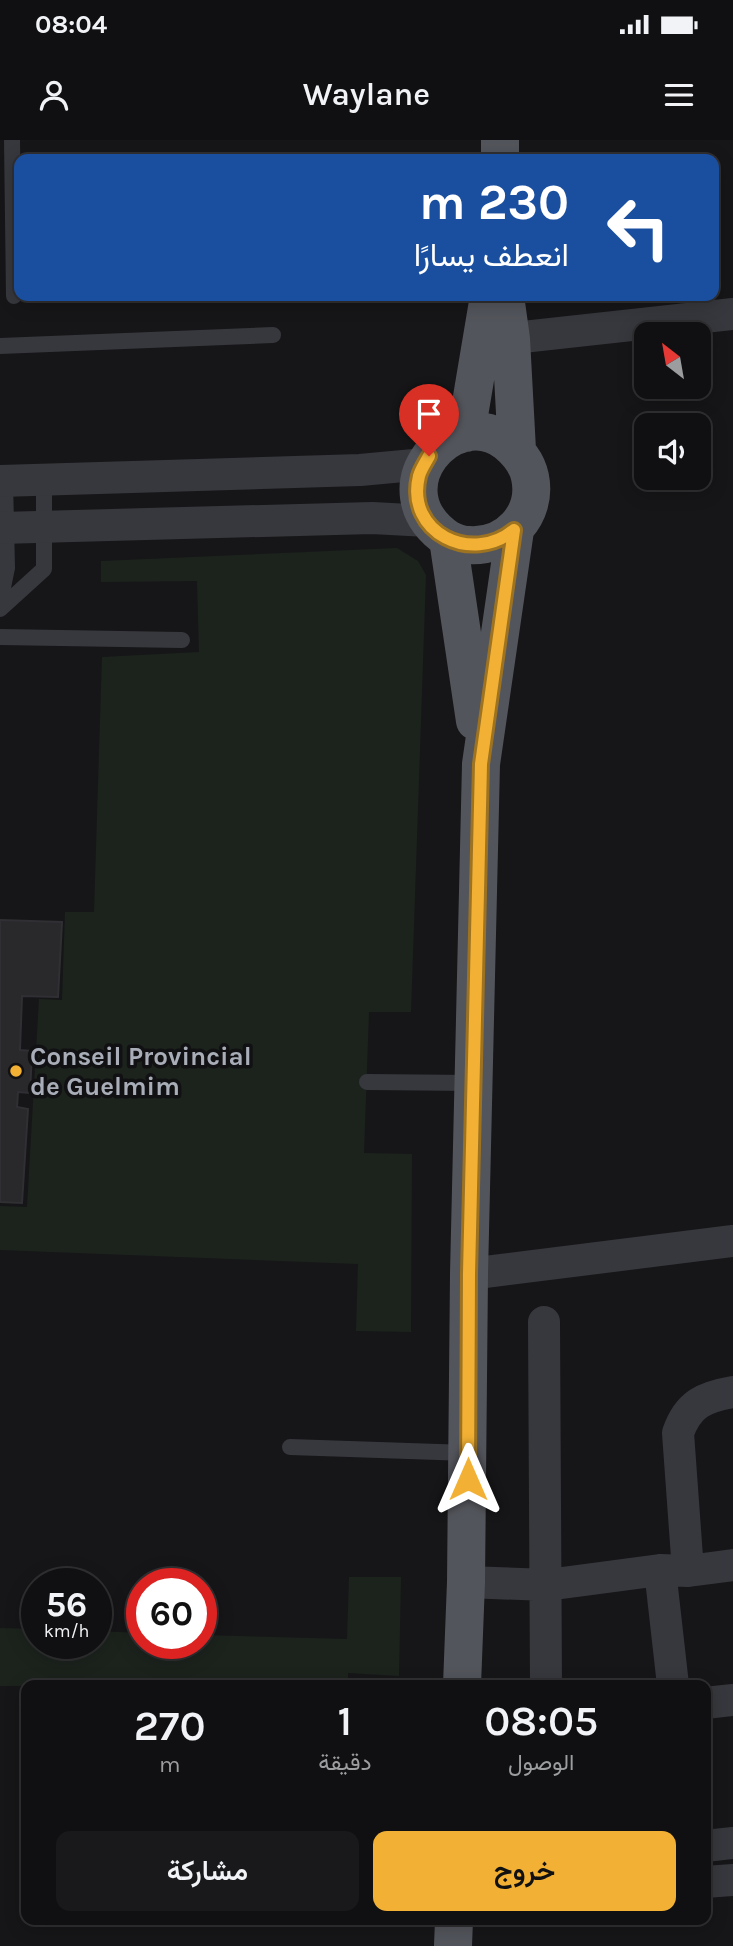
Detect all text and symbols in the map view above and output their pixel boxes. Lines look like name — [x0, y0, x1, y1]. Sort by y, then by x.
text: 08:04 — [35, 9, 107, 40]
icon: person — [35, 76, 73, 114]
text: Waylane — [303, 76, 430, 113]
icon: menu — [660, 76, 698, 114]
text: 230 m — [419, 174, 569, 231]
icon: left — [593, 182, 684, 273]
text: انعطف يسارًا — [414, 237, 569, 274]
north arrow — [634, 322, 710, 399]
map controls — [634, 322, 711, 490]
pin — [399, 384, 459, 456]
icon: arrive — [410, 395, 448, 433]
button: sound — [634, 413, 711, 490]
place label: Conseil Provincial de Guelmim — [30, 1041, 252, 1102]
marker: Conseil Provincial de Guelmim — [8, 1063, 24, 1079]
position arrow — [431, 1442, 505, 1516]
speed limit sign: 60 — [126, 1568, 217, 1659]
text: 56 — [46, 1584, 87, 1625]
text: km/h — [44, 1620, 89, 1642]
text: 1 — [338, 1696, 352, 1746]
text: 08:05 — [484, 1696, 598, 1746]
text: 270 — [134, 1701, 206, 1751]
text: دقيقة — [318, 1749, 371, 1776]
text: الوصول — [508, 1749, 574, 1776]
text: m — [159, 1751, 180, 1778]
button: مشاركة — [56, 1831, 359, 1911]
button: خروج — [373, 1831, 676, 1911]

